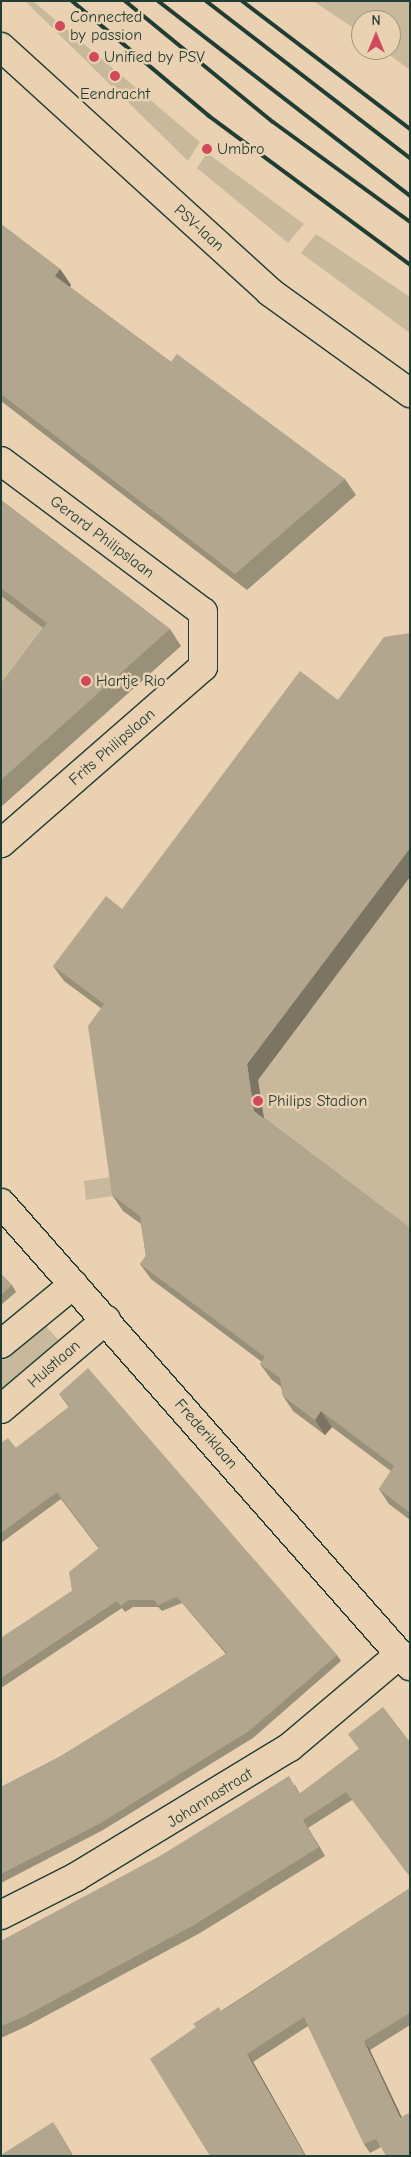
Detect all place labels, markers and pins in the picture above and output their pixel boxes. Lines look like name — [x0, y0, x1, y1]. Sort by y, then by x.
place label: Connected by passion — [70, 7, 142, 45]
marker: Connected by passion — [54, 20, 66, 32]
place label: Unified by PSV — [104, 47, 205, 67]
marker: Unified by PSV — [88, 51, 100, 63]
marker: Eendracht — [109, 70, 121, 82]
place label: Eendracht — [80, 84, 150, 104]
place label: Umbro — [217, 139, 264, 159]
marker: Umbro — [201, 143, 213, 155]
place label: Hartje Rio — [96, 671, 166, 691]
marker: Hartje Rio — [80, 675, 92, 687]
place label: Philips Stadion — [268, 1091, 367, 1111]
marker: Philips Stadion — [252, 1095, 264, 1107]

